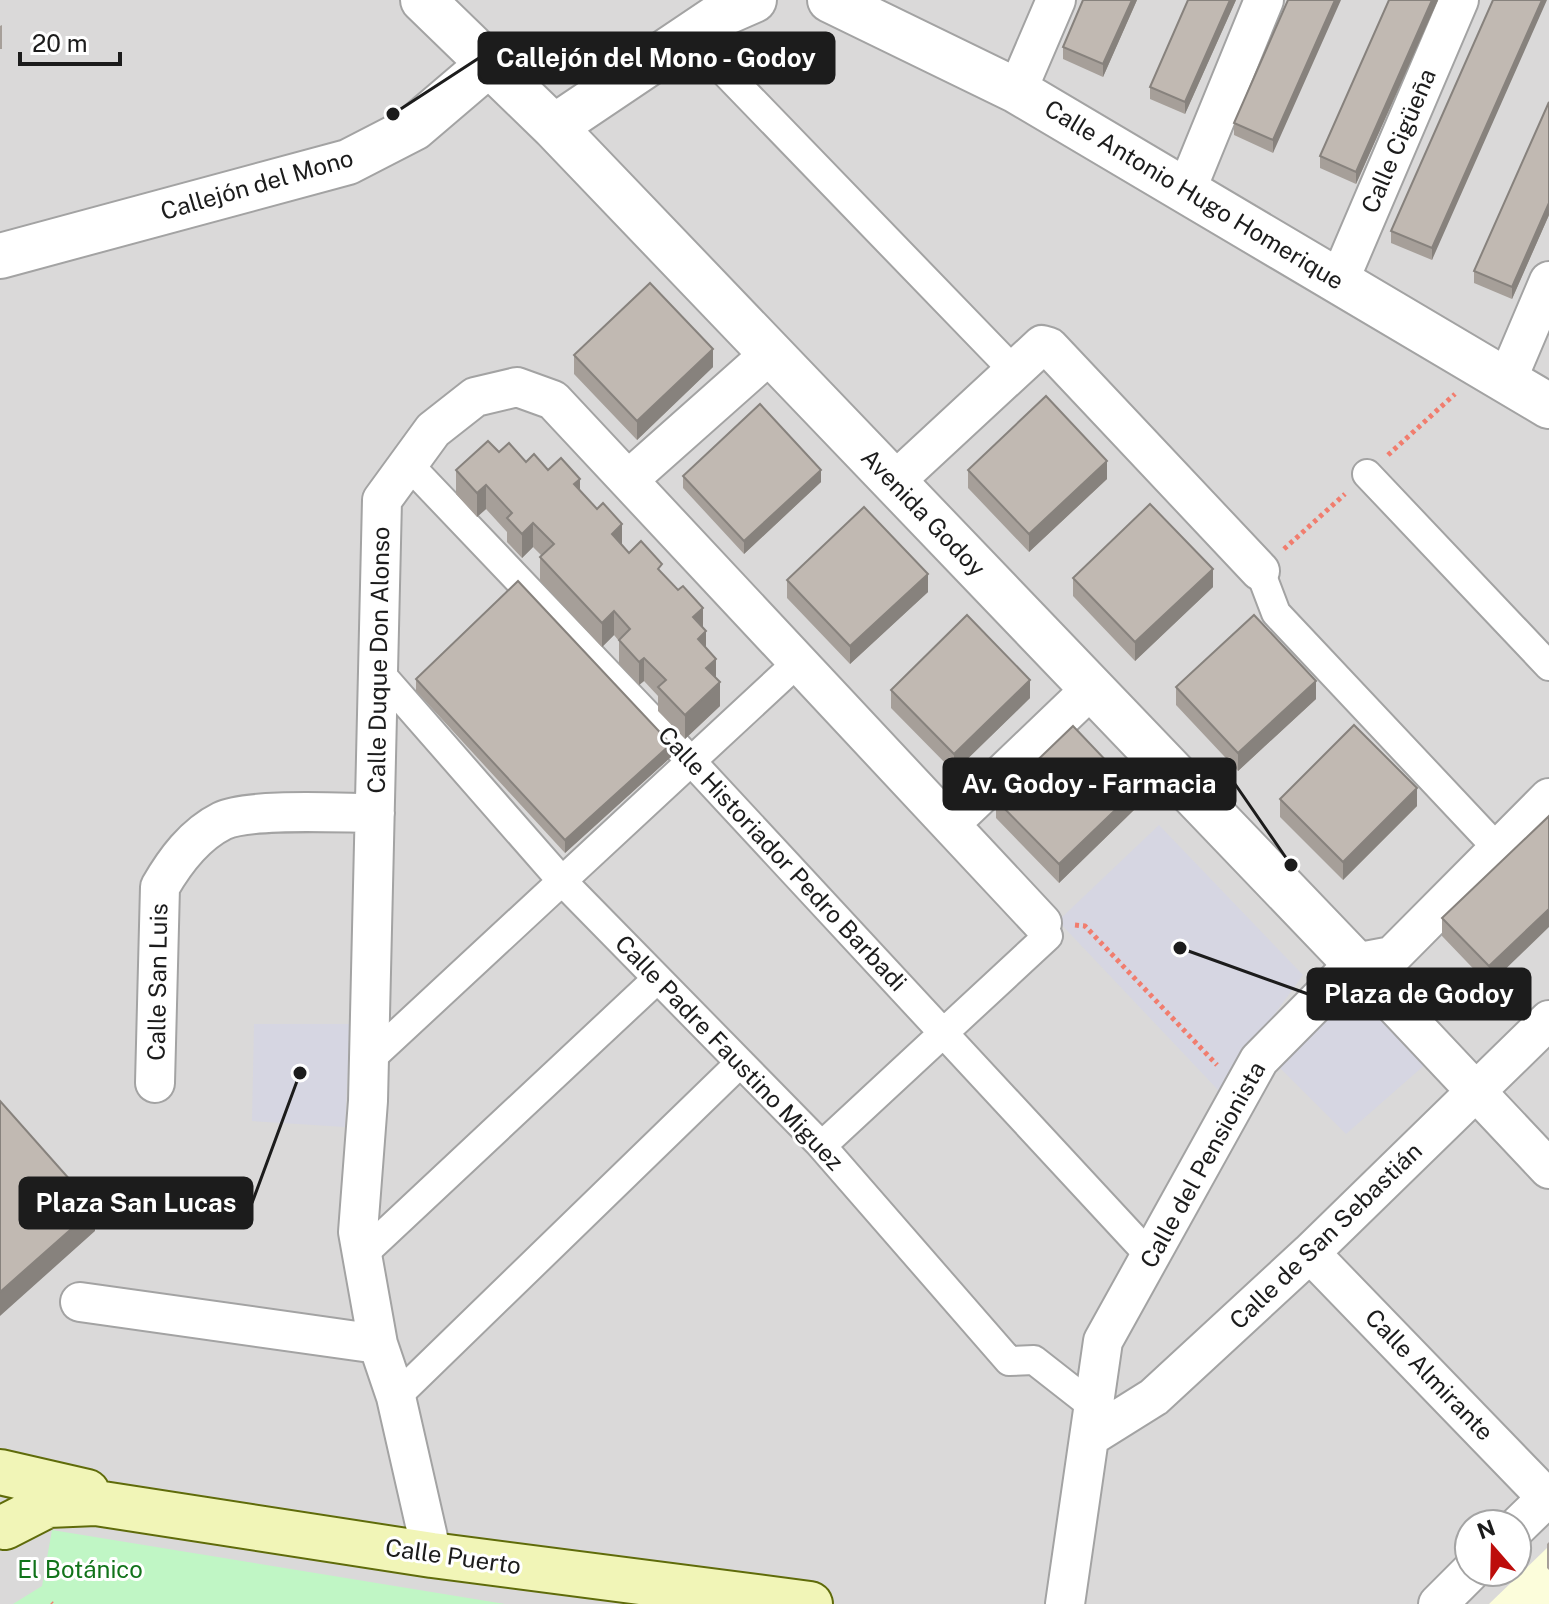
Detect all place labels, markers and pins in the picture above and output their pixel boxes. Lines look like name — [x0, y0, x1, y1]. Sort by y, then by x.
callout: Callejón del Mono - Godoy — [479, 33, 834, 83]
callout: Av. Godoy - Farmacia — [944, 759, 1235, 809]
callout: Plaza de Godoy — [1308, 969, 1530, 1019]
callout: Plaza San Lucas — [20, 1178, 252, 1228]

